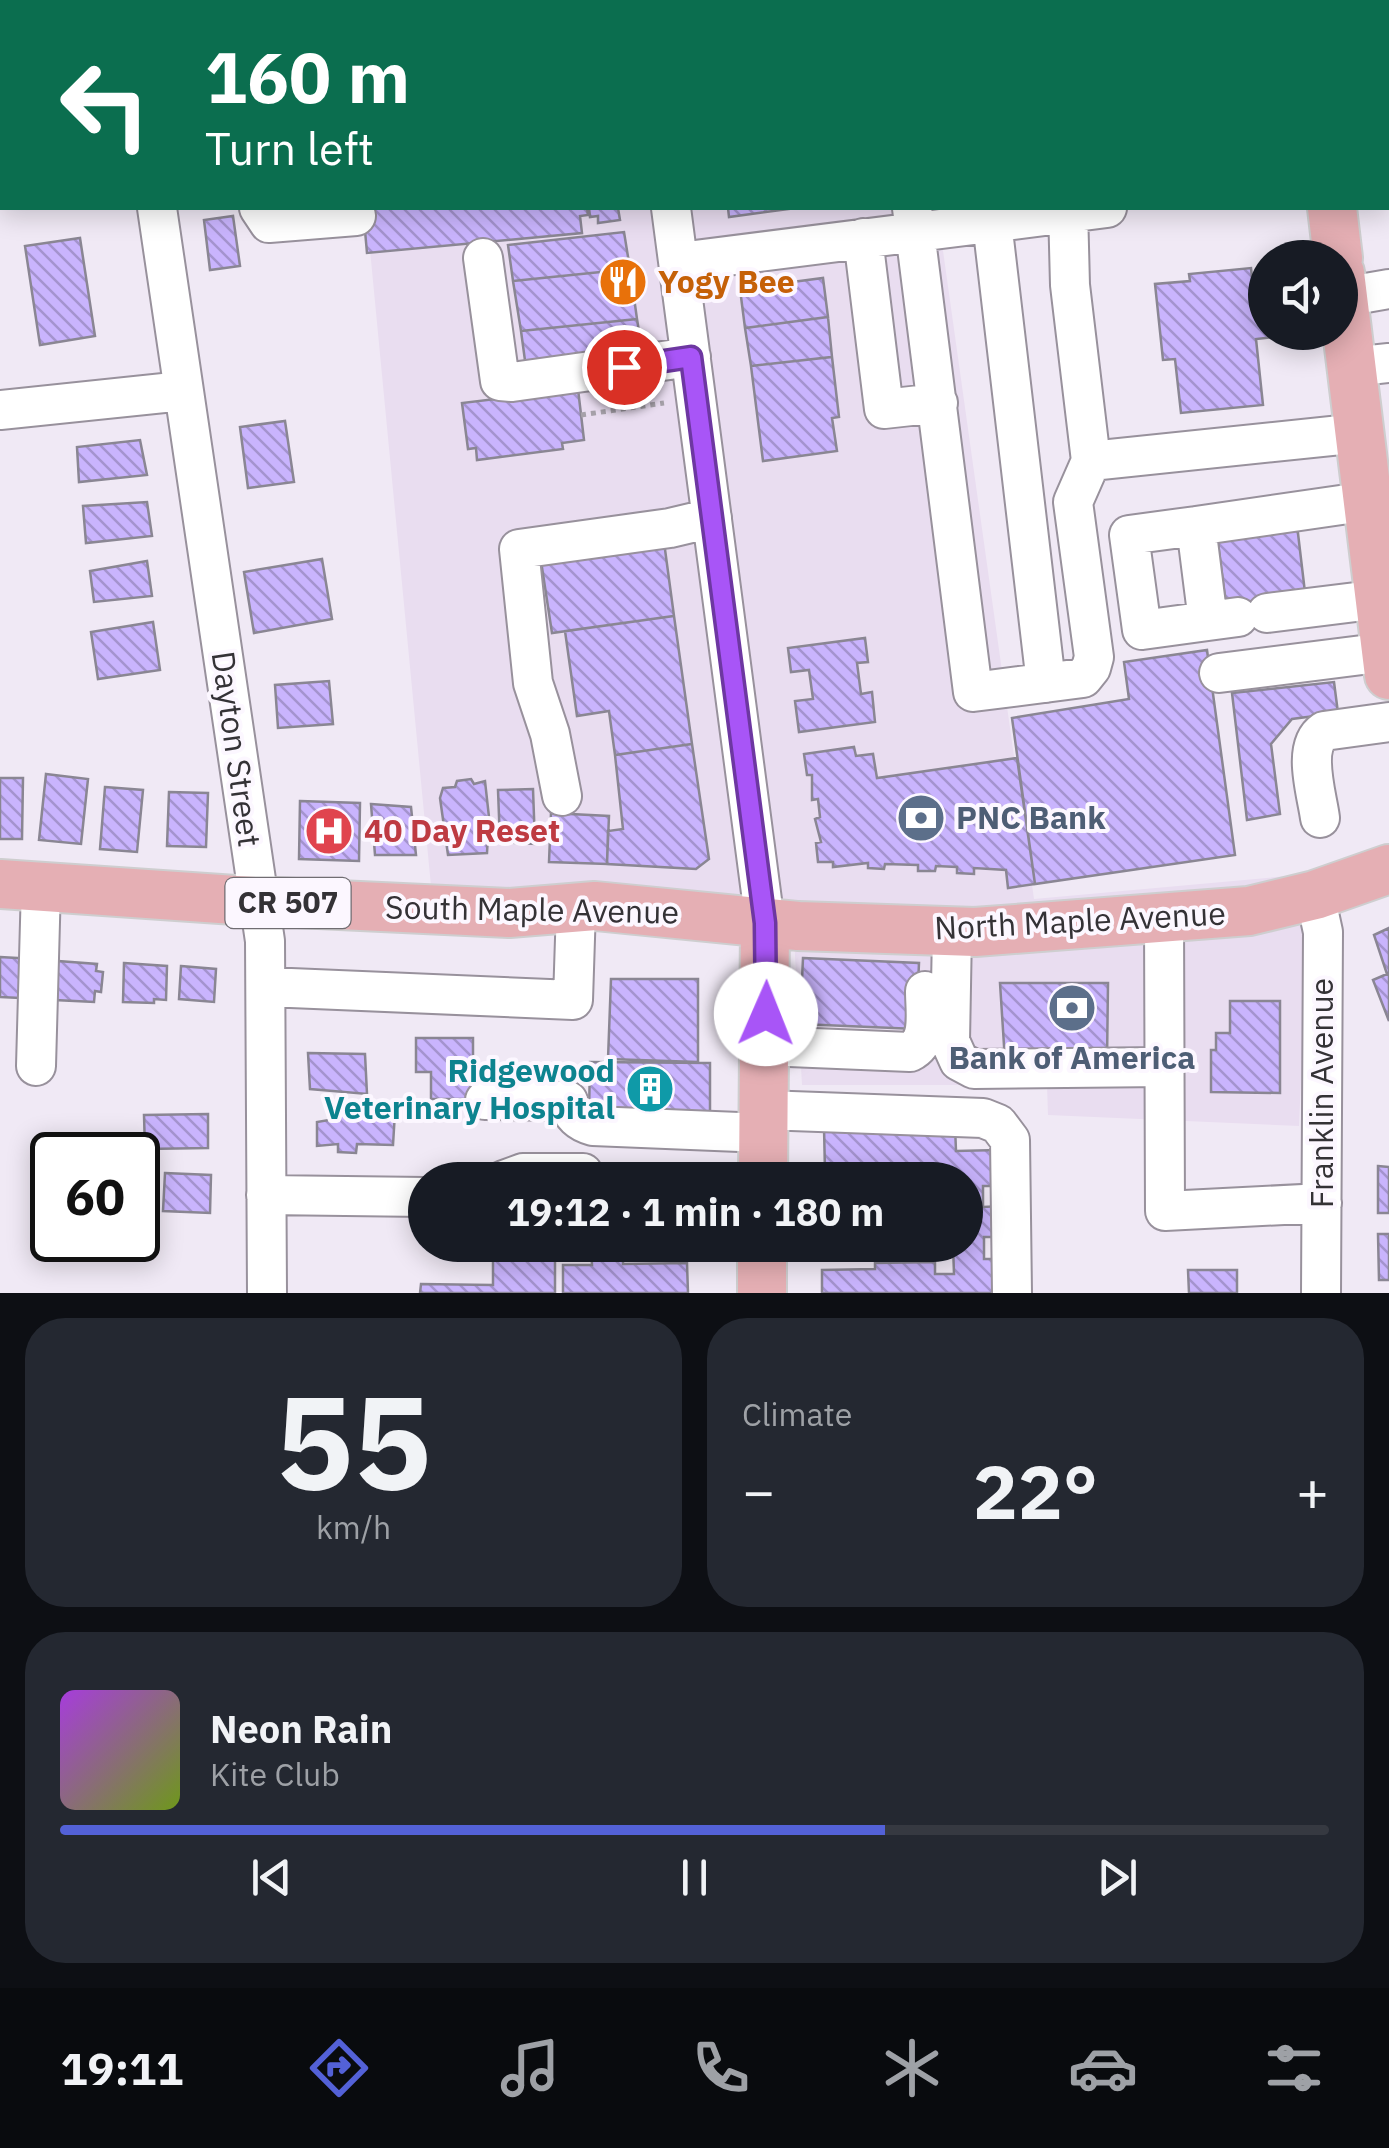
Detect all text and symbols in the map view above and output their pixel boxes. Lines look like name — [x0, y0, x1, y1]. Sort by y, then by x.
text: 160 m — [205, 31, 410, 122]
icon: left — [40, 40, 170, 170]
text: Turn left — [205, 119, 374, 177]
map controls — [1248, 240, 1358, 350]
button: sound — [1248, 240, 1358, 350]
restaurant icon: Yogy Bee — [597, 256, 649, 308]
place label: Yogy Bee — [658, 260, 795, 302]
pin — [582, 325, 667, 410]
icon: arrive — [597, 340, 652, 395]
street label: Dayton Street — [202, 648, 271, 849]
bank icon: PNC Bank — [895, 792, 947, 844]
place label: PNC Bank — [956, 796, 1106, 838]
hospital icon: 40 Day Reset — [303, 805, 355, 857]
place label: 40 Day Reset — [364, 809, 560, 851]
road number: CR 507 — [226, 878, 350, 928]
street label: South Maple Avenue — [385, 885, 679, 933]
street label: North Maple Avenue — [933, 891, 1227, 949]
position arrow — [714, 962, 818, 1066]
street label: Franklin Avenue — [1300, 978, 1342, 1208]
bank icon: Bank of America — [1046, 982, 1098, 1034]
place label: Bank of America — [949, 1036, 1195, 1078]
place label: Ridgewood Veterinary Hospital — [324, 1049, 615, 1128]
building icon: Ridgewood Veterinary Hospital — [624, 1063, 676, 1115]
speed limit sign: 60 — [30, 1132, 160, 1262]
text: 19:12 · 1 min · 180 m — [507, 1187, 884, 1236]
text: 55 — [275, 1356, 432, 1525]
text: Climate — [742, 1393, 852, 1435]
text: 22° — [973, 1442, 1098, 1540]
text: − — [742, 1455, 775, 1526]
text: + — [1296, 1455, 1329, 1526]
text: km/h — [316, 1506, 391, 1548]
text: Neon Rain — [210, 1704, 392, 1753]
text: Kite Club — [210, 1753, 340, 1795]
icon: previous — [244, 1850, 299, 1905]
icon: pause — [667, 1850, 722, 1905]
icon: next — [1090, 1850, 1145, 1905]
icon: directions — [304, 2033, 374, 2103]
icon: music — [495, 2033, 565, 2103]
icon: phone — [686, 2033, 756, 2103]
icon: climate — [877, 2033, 947, 2103]
icon: car — [1068, 2033, 1138, 2103]
icon: filters — [1259, 2033, 1329, 2103]
text: 19:11 — [60, 2039, 183, 2097]

